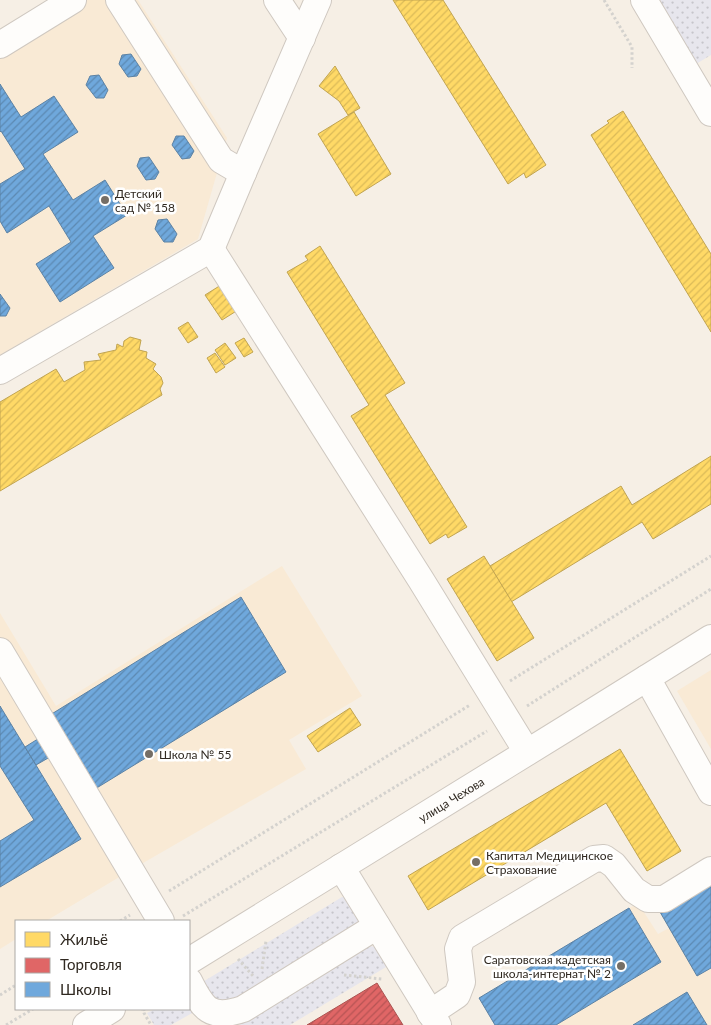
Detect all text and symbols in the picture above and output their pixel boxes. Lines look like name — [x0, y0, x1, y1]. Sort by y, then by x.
place label: Детский сад № 158 — [115, 186, 175, 215]
marker: Детский сад № 158 — [99, 194, 111, 206]
place label: Школа № 55 — [159, 747, 231, 762]
marker: Школа № 55 — [143, 748, 155, 760]
street label: улица Чехова — [416, 773, 487, 825]
place label: Капитал Медицинское Страхование — [486, 848, 613, 877]
marker: Капитал Медицинское Страхование — [470, 856, 482, 868]
legend — [15, 920, 190, 1010]
text: Жильё — [60, 930, 108, 948]
place label: Саратовская кадетская школа-интернат № 2 — [484, 952, 611, 981]
text: Торговля — [60, 955, 122, 973]
marker: Саратовская кадетская школа-интернат № 2 — [615, 960, 627, 972]
text: Школы — [60, 980, 111, 998]

